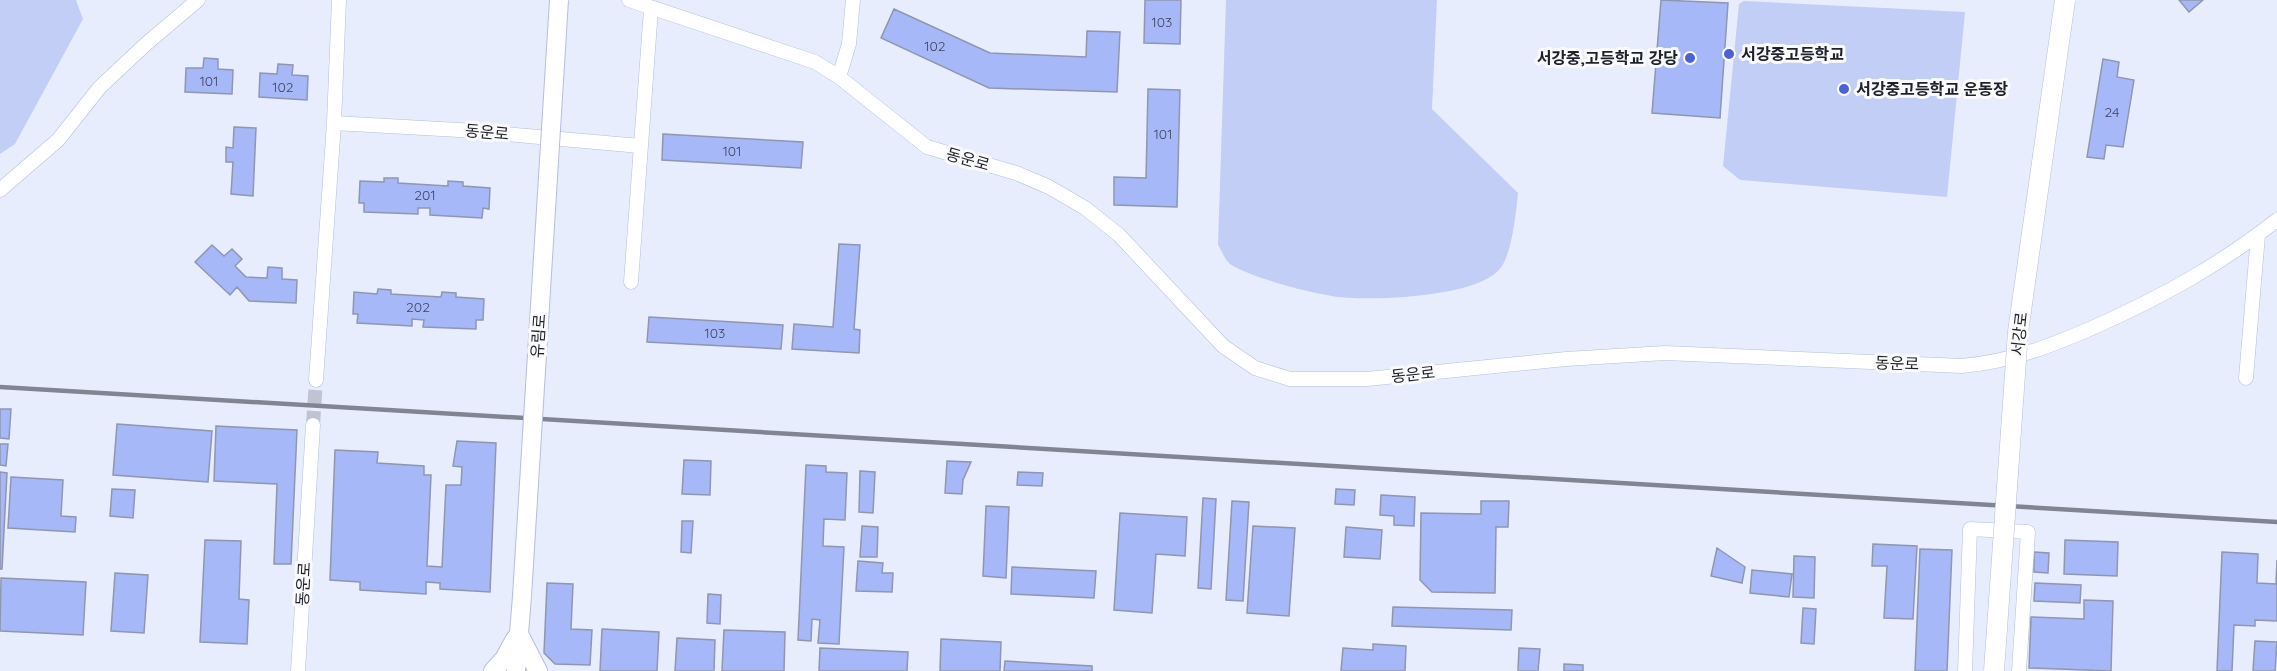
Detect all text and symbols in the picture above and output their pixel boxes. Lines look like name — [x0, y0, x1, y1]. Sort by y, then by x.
house number: 103 — [1152, 13, 1172, 31]
house number: 102 — [924, 37, 946, 55]
place label: 서강중고등학교 — [1741, 44, 1844, 64]
marker: 서강중고등학교 — [1722, 47, 1736, 61]
place label: 서강중,고등학교 강당 — [1537, 48, 1678, 68]
marker: 서강중,고등학교 강당 — [1683, 51, 1697, 65]
house number: 101 — [200, 72, 218, 90]
house number: 102 — [272, 78, 294, 96]
place label: 서강중고등학교 운동장 — [1856, 79, 2008, 99]
marker: 서강중고등학교 운동장 — [1837, 82, 1851, 96]
house number: 24 — [2105, 103, 2119, 121]
street label: 동운로 — [464, 120, 510, 144]
house number: 101 — [1154, 125, 1172, 143]
house number: 101 — [723, 142, 741, 160]
street label: 동운로 — [944, 143, 992, 175]
house number: 201 — [414, 186, 436, 204]
house number: 202 — [406, 298, 430, 316]
street label: 서강로 — [2007, 311, 2031, 357]
street label: 유림로 — [526, 313, 550, 359]
house number: 103 — [705, 324, 725, 342]
street label: 동운로 — [1875, 352, 1920, 374]
street label: 동운로 — [1390, 362, 1436, 386]
street label: 동운로 — [292, 561, 314, 607]

